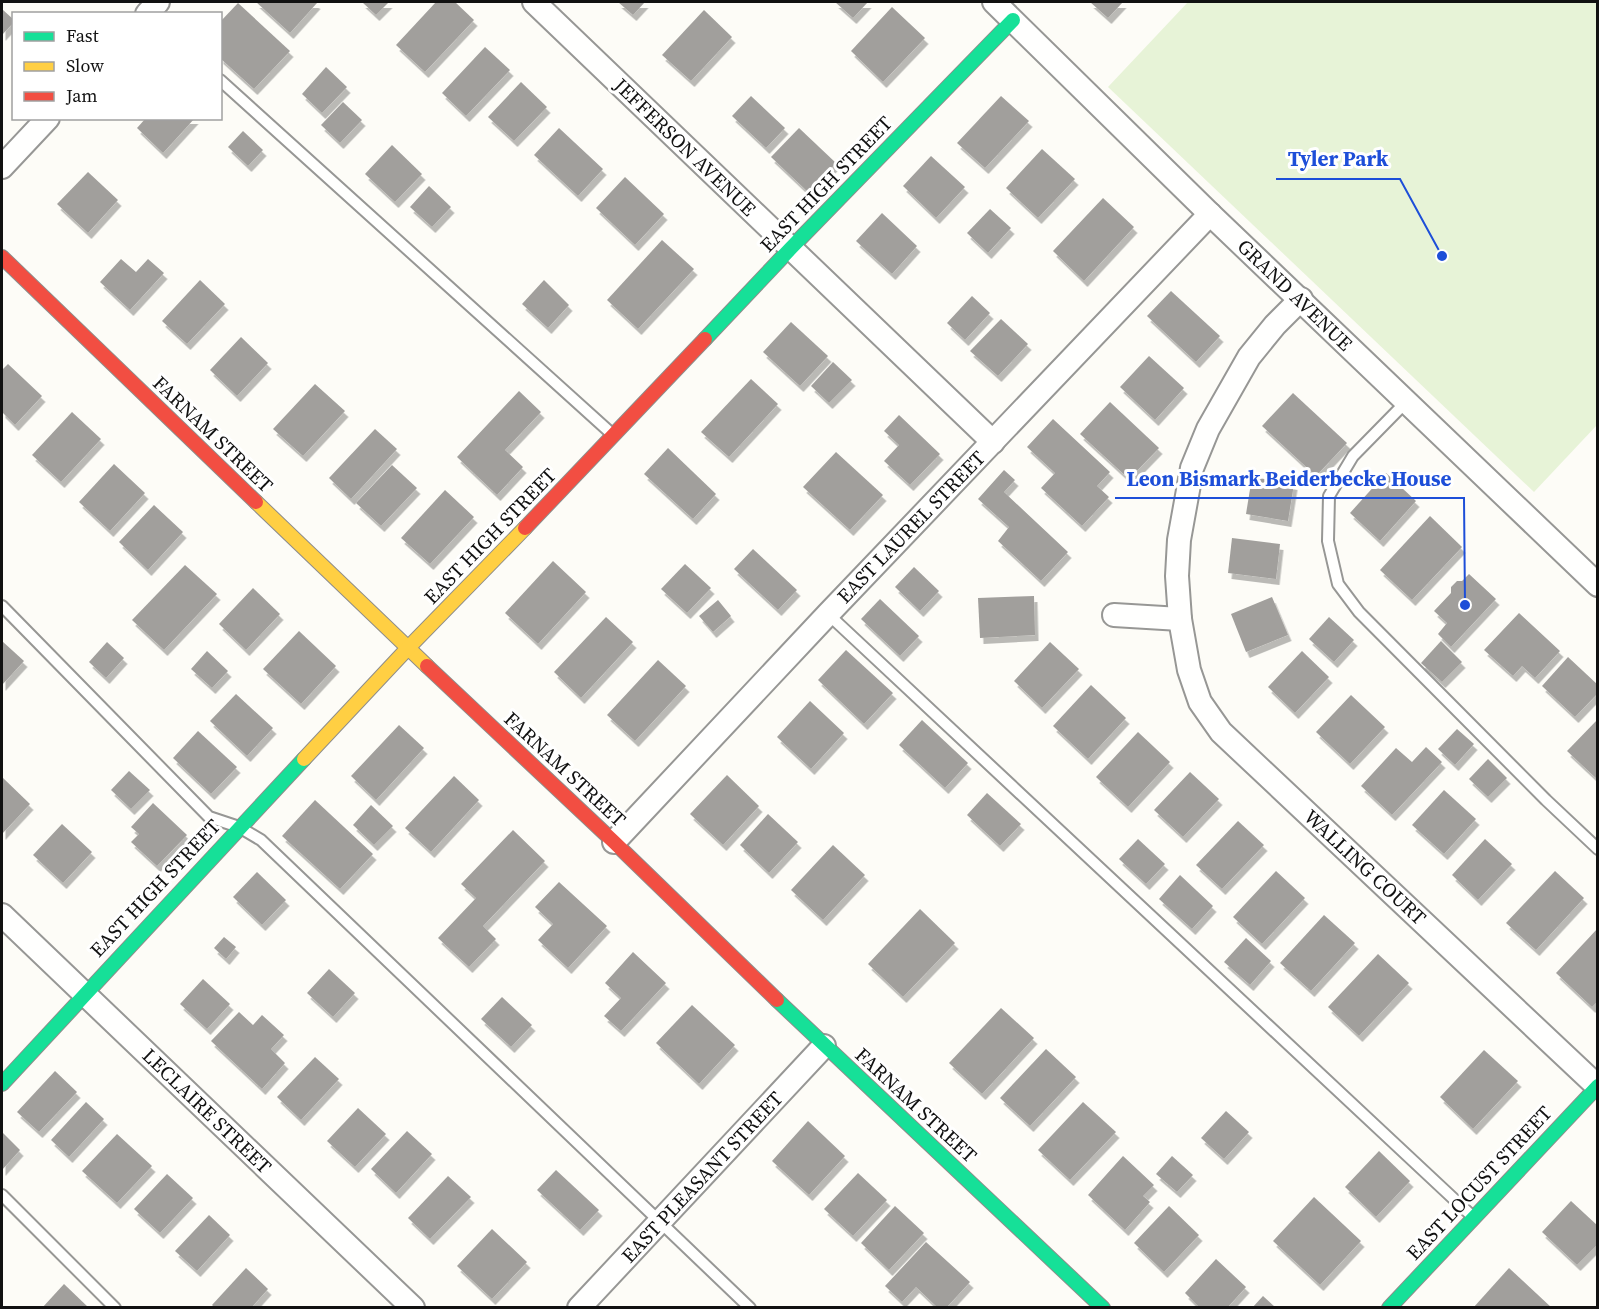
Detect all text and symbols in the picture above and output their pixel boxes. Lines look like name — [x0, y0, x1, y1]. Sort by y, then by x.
legend — [12, 12, 222, 120]
text: Fast — [66, 23, 99, 48]
text: Slow — [66, 53, 104, 78]
street label: JEFFERSON AVENUE — [607, 71, 762, 222]
text: Jam — [65, 83, 98, 108]
street label: EAST HIGH STREET — [754, 110, 898, 258]
callout: Tyler Park — [1276, 140, 1400, 179]
text: Tyler Park — [1288, 144, 1389, 173]
street label: GRAND AVENUE — [1231, 233, 1359, 357]
street label: FARNAM STREET — [147, 369, 279, 499]
street label: EAST LAUREL STREET — [831, 444, 991, 610]
callout: Leon Bismark Beiderbecke House — [1115, 459, 1464, 498]
street label: EAST HIGH STREET — [418, 462, 562, 610]
text: Leon Bismark Beiderbecke House — [1126, 464, 1452, 493]
street label: FARNAM STREET — [498, 705, 632, 833]
street label: WALLING COURT — [1298, 803, 1432, 931]
street label: EAST HIGH STREET — [84, 813, 226, 963]
street label: FARNAM STREET — [849, 1041, 983, 1169]
street label: LECLAIRE STREET — [136, 1042, 278, 1180]
street label: EAST PLEASANT STREET — [615, 1085, 789, 1269]
street label: EAST LOCUST STREET — [1400, 1100, 1558, 1266]

